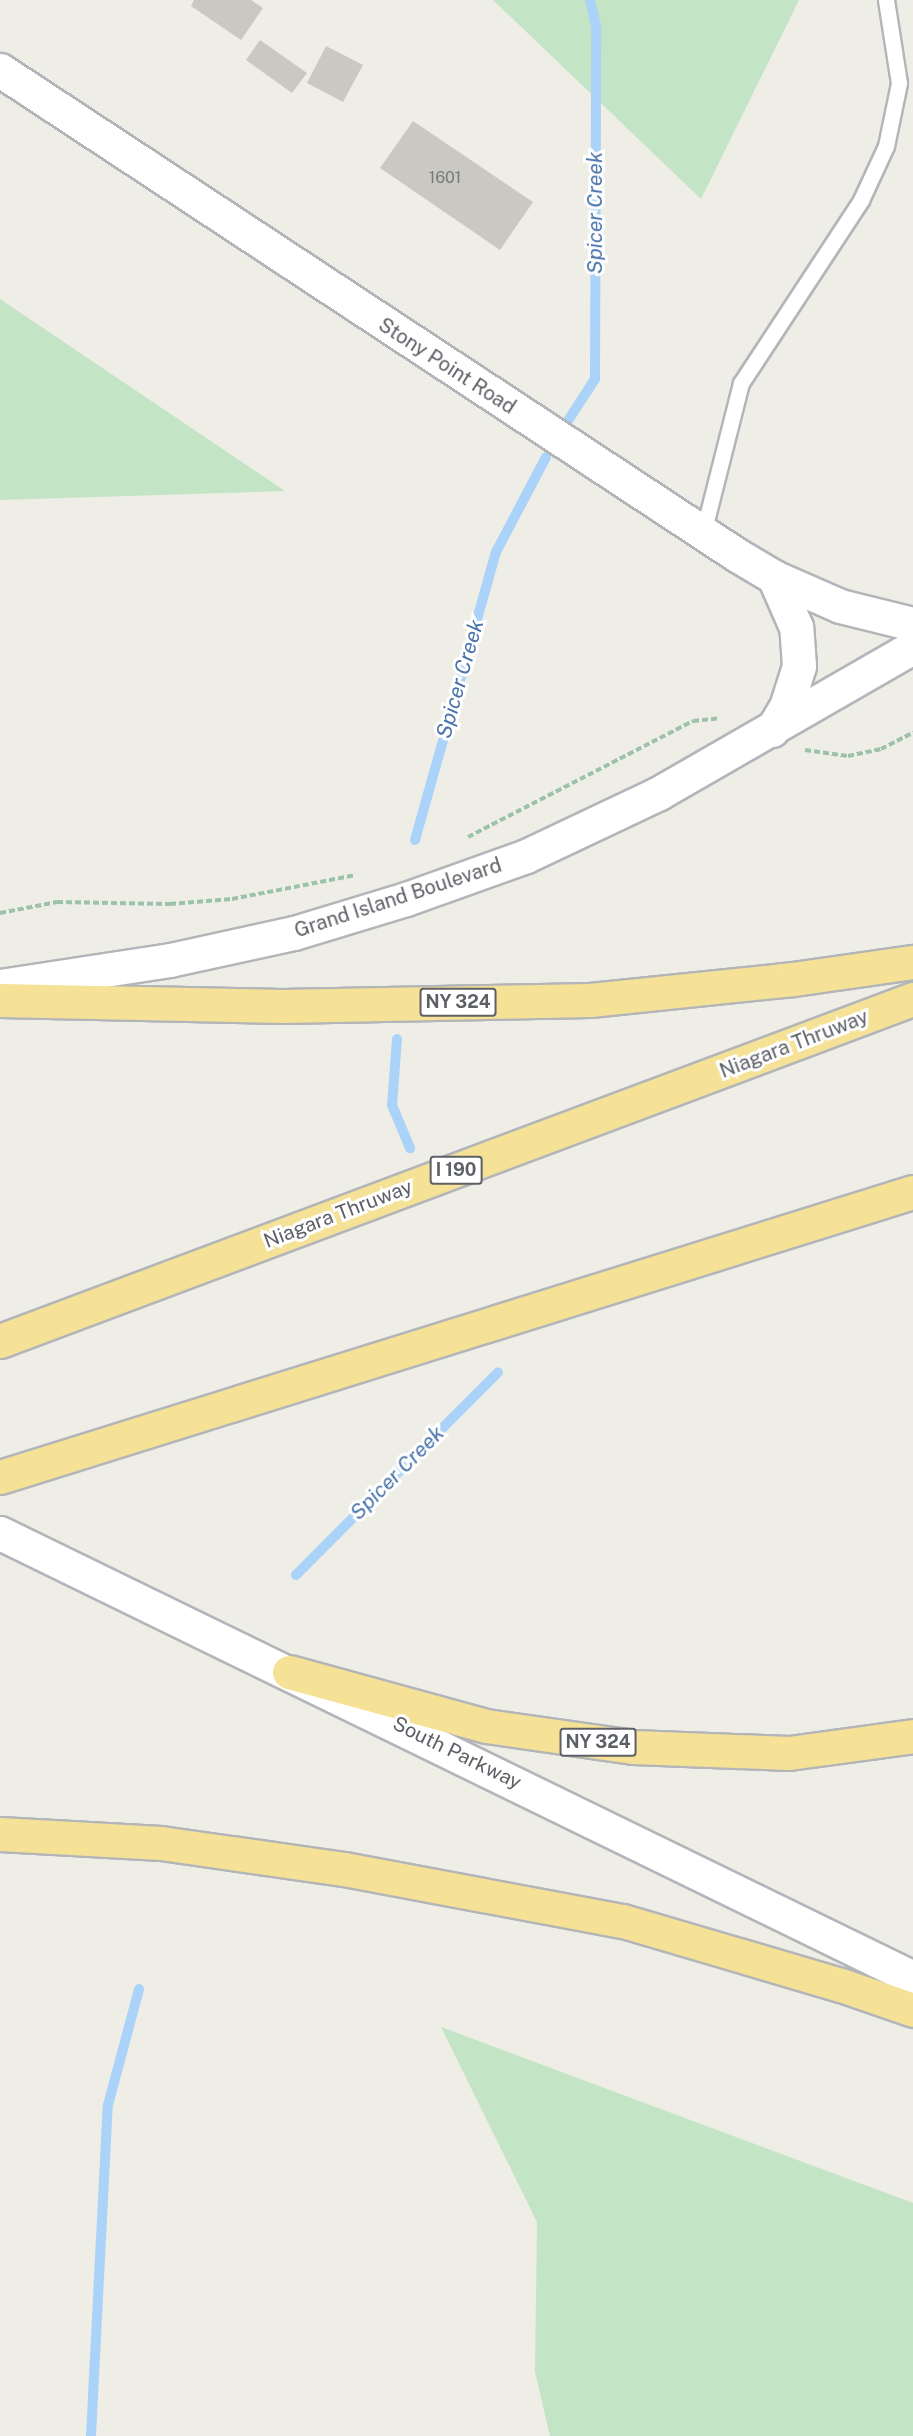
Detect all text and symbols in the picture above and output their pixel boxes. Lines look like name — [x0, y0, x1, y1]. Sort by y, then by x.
water label: Spicer Creek — [582, 152, 608, 274]
house number: 1601 — [429, 168, 461, 188]
street label: Stony Point Road — [374, 313, 520, 419]
water label: Spicer Creek — [431, 617, 489, 741]
street label: Grand Island Boulevard — [291, 853, 505, 943]
road number: NY 324 — [419, 987, 497, 1017]
street label: Niagara Thruway — [716, 1005, 872, 1083]
road number: I 190 — [429, 1155, 483, 1185]
street label: Niagara Thruway — [260, 1175, 416, 1253]
water label: Spicer Creek — [345, 1421, 449, 1525]
street label: South Parkway — [389, 1711, 525, 1795]
road number: NY 324 — [559, 1727, 637, 1757]

